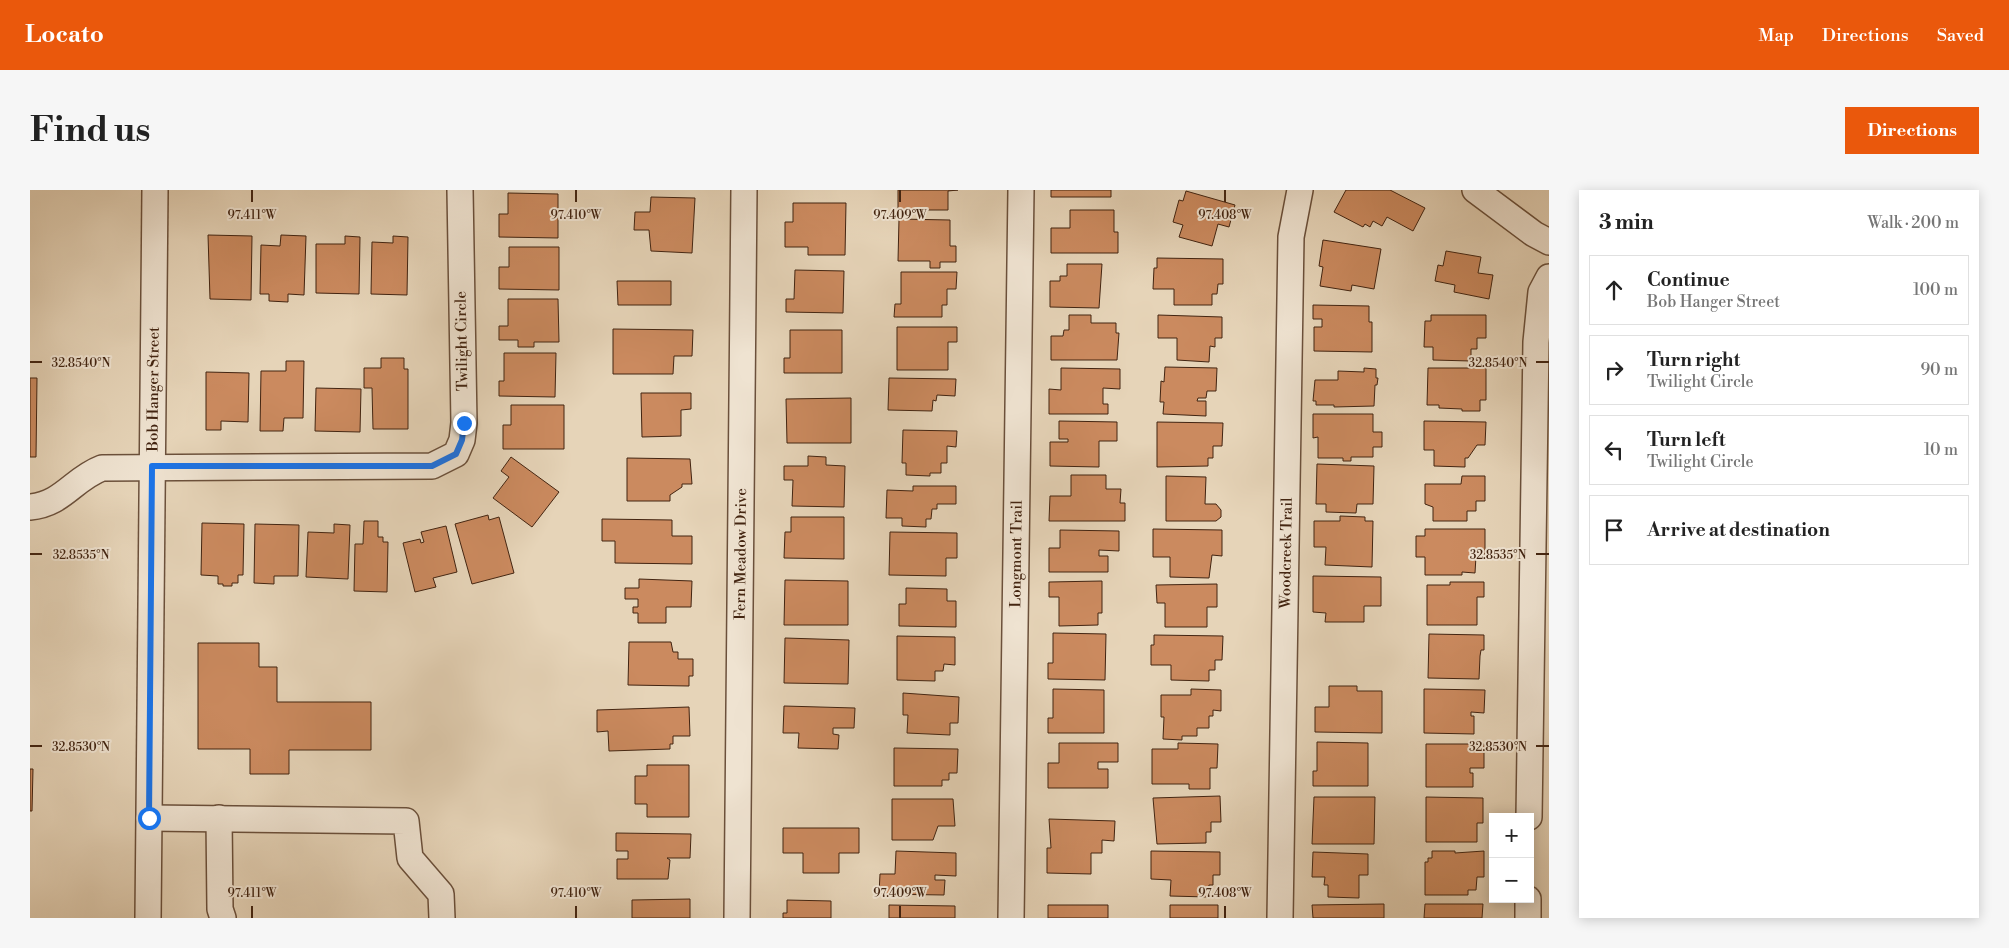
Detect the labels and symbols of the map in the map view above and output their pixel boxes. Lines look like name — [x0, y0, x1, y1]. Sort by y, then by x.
text: 97.411°W — [228, 208, 278, 223]
text: 97.410°W — [551, 208, 603, 223]
text: 97.409°W — [873, 208, 928, 223]
text: 97.408°W — [1198, 208, 1253, 223]
street label: Twilight Circle — [452, 291, 472, 391]
street label: Bob Hanger Street — [143, 326, 163, 452]
text: 32.8540°N — [52, 356, 110, 371]
text: 32.8540°N — [1469, 356, 1527, 371]
route end — [453, 412, 476, 435]
street label: Fern Meadow Drive — [730, 488, 751, 620]
street label: Woodcreek Trail — [1275, 497, 1296, 610]
street label: Longmont Trail — [1006, 500, 1026, 608]
text: 32.8535°N — [53, 548, 109, 563]
text: 32.8535°N — [1470, 548, 1526, 563]
text: 32.8530°N — [52, 740, 110, 755]
text: 32.8530°N — [1469, 740, 1527, 755]
route start — [138, 807, 161, 830]
text: 97.411°W — [228, 886, 278, 901]
text: 97.410°W — [551, 886, 603, 901]
text: 97.409°W — [873, 886, 928, 901]
text: 97.408°W — [1198, 886, 1253, 901]

